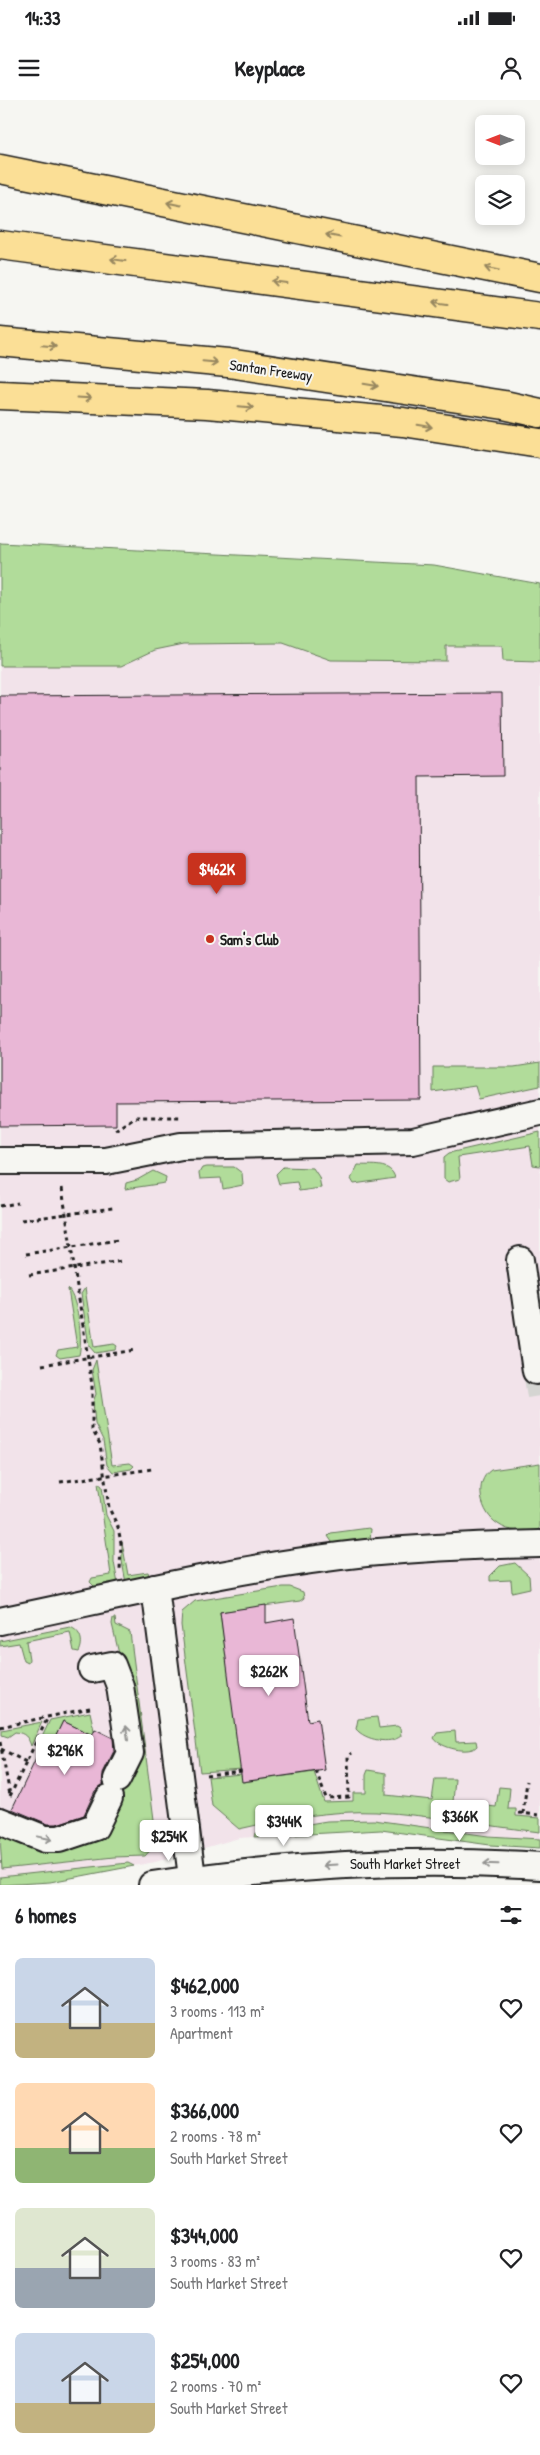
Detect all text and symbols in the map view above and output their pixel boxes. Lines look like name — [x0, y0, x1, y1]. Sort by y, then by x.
text: 14:33 — [25, 5, 60, 31]
text: Keyplace — [235, 53, 305, 83]
icon: menu — [15, 54, 43, 82]
icon: person — [497, 54, 525, 82]
north arrow — [475, 115, 525, 165]
map controls — [475, 115, 525, 225]
button: layers — [475, 175, 525, 225]
one-way arrow — [166, 199, 182, 209]
one-way arrow — [325, 231, 341, 241]
one-way arrow — [110, 255, 126, 265]
one-way arrow — [485, 263, 501, 273]
one-way arrow — [271, 277, 287, 287]
one-way arrow — [432, 298, 448, 308]
one-way arrow — [40, 341, 56, 351]
street label: Santan Freeway — [228, 354, 314, 386]
one-way arrow — [202, 357, 218, 366]
one-way arrow — [363, 380, 379, 390]
one-way arrow — [75, 394, 91, 403]
one-way arrow — [238, 403, 254, 412]
one-way arrow — [417, 421, 433, 431]
pin: $462K — [182, 852, 252, 895]
text: $462K — [199, 858, 235, 880]
place label: Sam's Club — [220, 929, 279, 950]
marker: Sam's Club — [204, 933, 216, 945]
pin: $262K — [234, 1654, 304, 1697]
text: $262K — [250, 1660, 288, 1682]
one-way arrow — [121, 1726, 131, 1742]
pin: $296K — [30, 1734, 100, 1776]
text: $296K — [47, 1739, 83, 1761]
pin: $366K — [425, 1800, 495, 1842]
pin: $344K — [249, 1804, 319, 1847]
text: $366K — [442, 1805, 478, 1827]
text: $344K — [266, 1810, 302, 1832]
pin: $254K — [134, 1820, 204, 1862]
text: $254K — [151, 1825, 187, 1847]
one-way arrow — [37, 1833, 53, 1843]
street label: South Market Street — [350, 1853, 461, 1874]
one-way arrow — [484, 1859, 500, 1868]
one-way arrow — [323, 1860, 339, 1869]
text: 6 homes — [15, 1901, 76, 1930]
icon: filters — [497, 1901, 525, 1929]
text: $462,000 — [170, 1971, 239, 2000]
icon: home — [55, 1978, 115, 2038]
icon: heart — [497, 1994, 525, 2022]
text: 3 rooms · 113 m² — [170, 2000, 265, 2022]
text: Apartment — [170, 2022, 233, 2044]
text: $366,000 — [170, 2096, 239, 2125]
icon: home — [55, 2103, 115, 2163]
icon: heart — [497, 2119, 525, 2147]
text: 2 rooms · 78 m² — [170, 2125, 261, 2147]
text: South Market Street — [170, 2147, 288, 2169]
text: $344,000 — [170, 2221, 238, 2250]
icon: home — [55, 2228, 115, 2288]
icon: heart — [497, 2244, 525, 2272]
text: 3 rooms · 83 m² — [170, 2250, 260, 2272]
text: South Market Street — [170, 2272, 288, 2294]
text: $254,000 — [170, 2346, 240, 2375]
icon: home — [55, 2353, 115, 2413]
icon: heart — [497, 2369, 525, 2397]
text: 2 rooms · 70 m² — [170, 2375, 261, 2397]
text: South Market Street — [170, 2397, 288, 2419]

